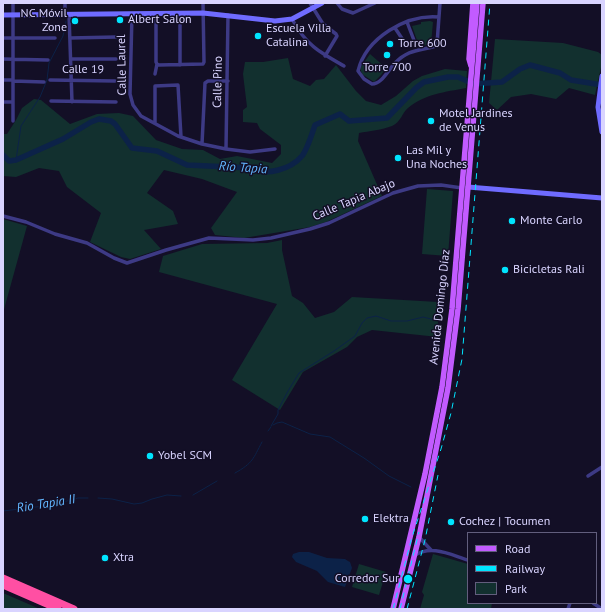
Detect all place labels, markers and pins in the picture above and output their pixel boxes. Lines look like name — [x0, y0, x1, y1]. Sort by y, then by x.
place label: NC Móvil Zone — [21, 7, 67, 35]
place label: Albert Salon — [128, 13, 192, 27]
marker: Albert Salon — [115, 15, 125, 25]
marker: NC Móvil Zone — [70, 16, 80, 26]
place label: Escuela Villa Catalina — [266, 22, 331, 50]
marker: Escuela Villa Catalina — [253, 31, 263, 41]
place label: Torre 600 — [398, 37, 447, 51]
marker: Torre 600 — [385, 39, 395, 49]
marker: Torre 700 — [382, 50, 392, 60]
place label: Torre 700 — [363, 61, 411, 75]
place label: Motel Jardines de Venus — [439, 107, 513, 135]
marker: Motel Jardines de Venus — [426, 116, 436, 126]
place label: Las Mil y Una Noches — [406, 144, 467, 172]
marker: Las Mil y Una Noches — [393, 153, 403, 163]
place label: Monte Carlo — [520, 214, 582, 228]
marker: Monte Carlo — [507, 216, 517, 226]
place label: Bicicletas Rali — [513, 263, 585, 277]
marker: Bicicletas Rali — [500, 265, 510, 275]
place label: Yobel SCM — [158, 449, 212, 463]
marker: Yobel SCM — [145, 451, 155, 461]
place label: Elektra — [373, 512, 409, 526]
marker: Elektra — [360, 514, 370, 524]
place label: Cochez | Tocumen — [459, 515, 550, 529]
marker: Cochez | Tocumen — [446, 517, 456, 527]
place label: Xtra — [113, 551, 134, 565]
marker: Xtra — [100, 553, 110, 563]
place label: Corredor Sur — [335, 572, 399, 586]
marker: Corredor Sur — [402, 573, 414, 585]

